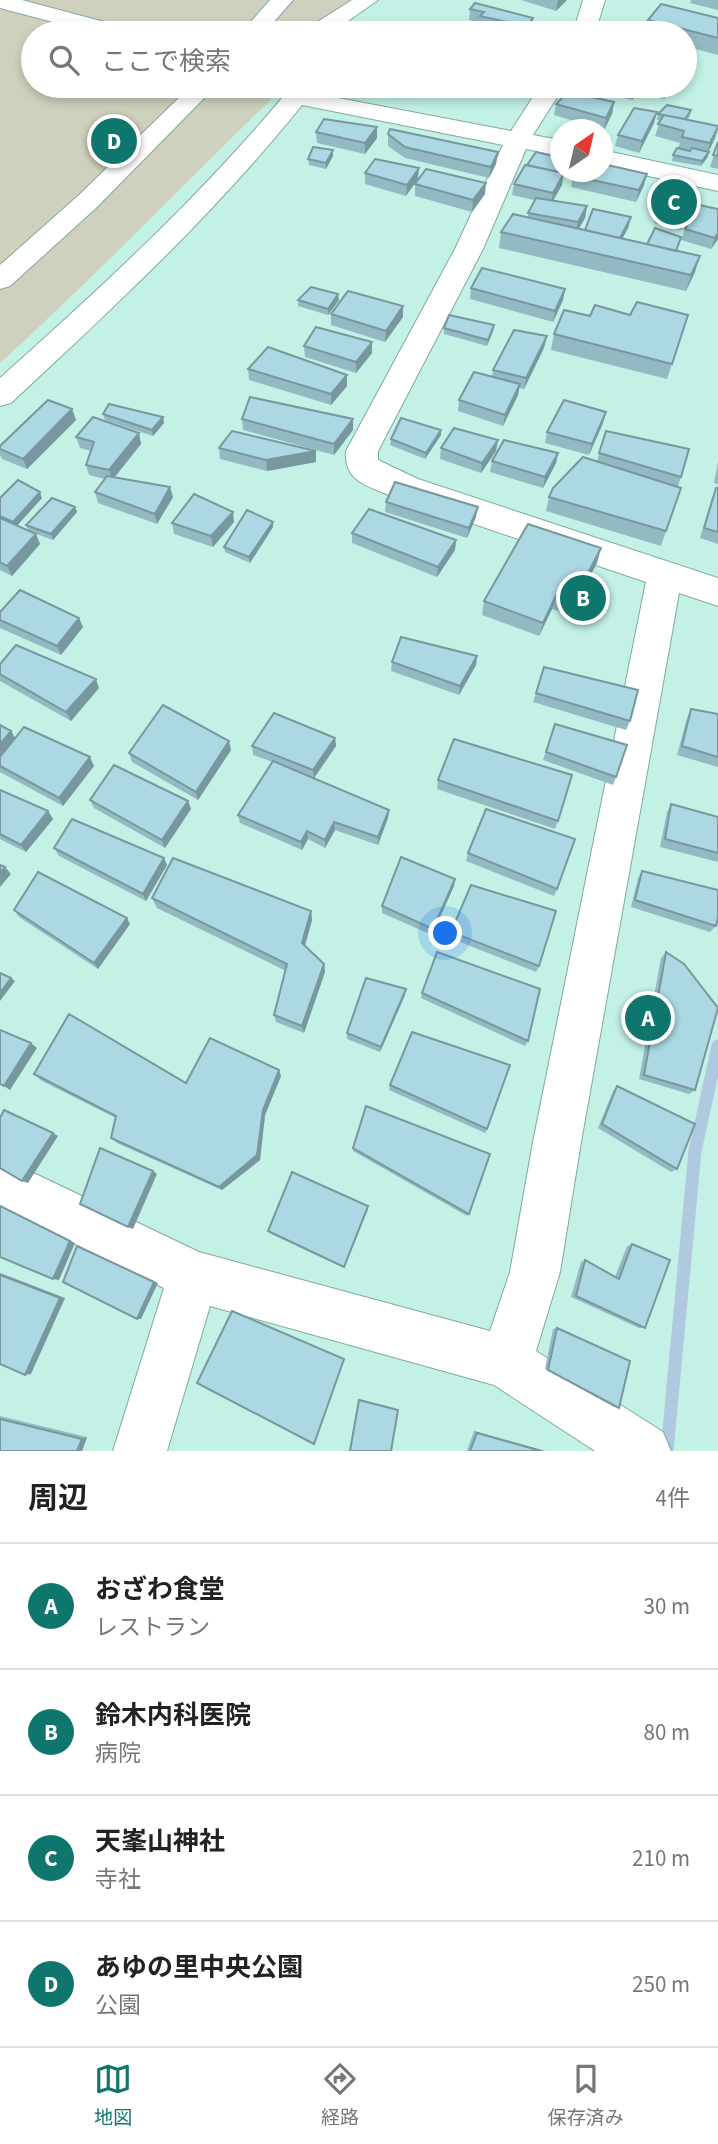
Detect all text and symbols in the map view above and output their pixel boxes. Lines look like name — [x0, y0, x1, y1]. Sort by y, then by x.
search box — [21, 21, 697, 98]
icon: search — [45, 41, 83, 79]
text: ここで検索 — [101, 43, 231, 80]
pin: D — [91, 115, 137, 167]
north arrow — [550, 119, 613, 182]
pin: C — [651, 176, 697, 228]
pin: B — [560, 572, 606, 624]
your location — [428, 916, 462, 950]
pin: A — [625, 992, 671, 1044]
text: 周辺 — [28, 1477, 88, 1520]
text: 4件 — [656, 1482, 690, 1515]
text: おざわ食堂 — [95, 1571, 225, 1608]
text: A — [44, 1590, 58, 1623]
text: 30 m — [643, 1590, 690, 1623]
text: レストラン — [95, 1611, 210, 1644]
text: 鈴木内科医院 — [95, 1697, 251, 1734]
text: B — [44, 1716, 58, 1749]
text: 80 m — [643, 1716, 690, 1749]
text: 病院 — [95, 1737, 141, 1770]
text: 天峯山神社 — [95, 1823, 225, 1860]
text: C — [44, 1842, 58, 1875]
text: 210 m — [632, 1842, 690, 1875]
text: 寺社 — [95, 1863, 141, 1896]
text: あゆの里中央公園 — [95, 1949, 303, 1986]
text: D — [44, 1968, 58, 2001]
text: 250 m — [632, 1968, 690, 2001]
text: 公園 — [95, 1989, 141, 2022]
tab: 地図 — [94, 2060, 132, 2132]
tab: 経路 — [321, 2060, 359, 2132]
tab: 保存済み — [548, 2060, 624, 2132]

